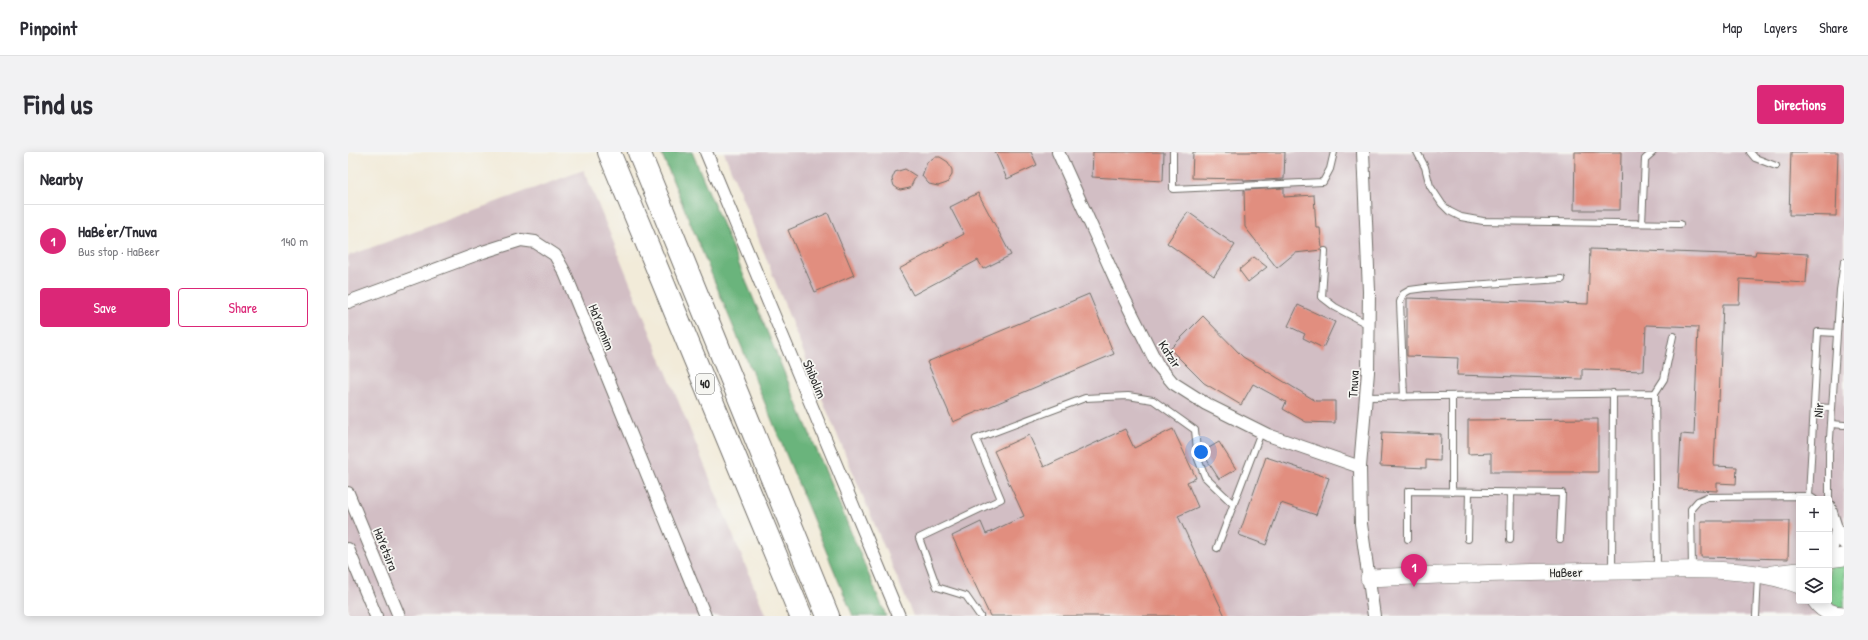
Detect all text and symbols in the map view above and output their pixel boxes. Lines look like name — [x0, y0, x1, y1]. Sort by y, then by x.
text: Pinpoint — [20, 15, 77, 41]
text: Map — [1722, 18, 1742, 37]
text: Layers — [1764, 18, 1797, 37]
text: Share — [1819, 18, 1848, 37]
text: Find us — [24, 85, 93, 123]
button: Directions — [1757, 85, 1844, 124]
text: Nearby — [40, 167, 83, 190]
text: HaBe'er/Tnuva — [78, 221, 157, 242]
text: 1 — [51, 232, 55, 250]
text: 140 m — [281, 232, 308, 250]
text: Bus stop · HaBeer — [78, 242, 160, 260]
button: Save — [40, 288, 170, 327]
button: Share — [178, 288, 308, 327]
street label: HaYozmim — [585, 301, 619, 353]
street label: Katzir — [1154, 337, 1186, 371]
street label: Shibolim — [799, 357, 831, 401]
street label: Tnuva — [1343, 370, 1363, 398]
road number: 40 — [696, 374, 714, 394]
street label: Nir — [1809, 402, 1827, 418]
your location — [1191, 442, 1211, 462]
map controls — [1796, 496, 1832, 604]
button: + — [1796, 496, 1832, 532]
street label: HaYetsira — [369, 525, 403, 573]
button: − — [1796, 532, 1832, 568]
pin: 1 — [1401, 554, 1427, 587]
street label: HaBeer — [1549, 563, 1583, 581]
button: layers — [1796, 568, 1832, 604]

